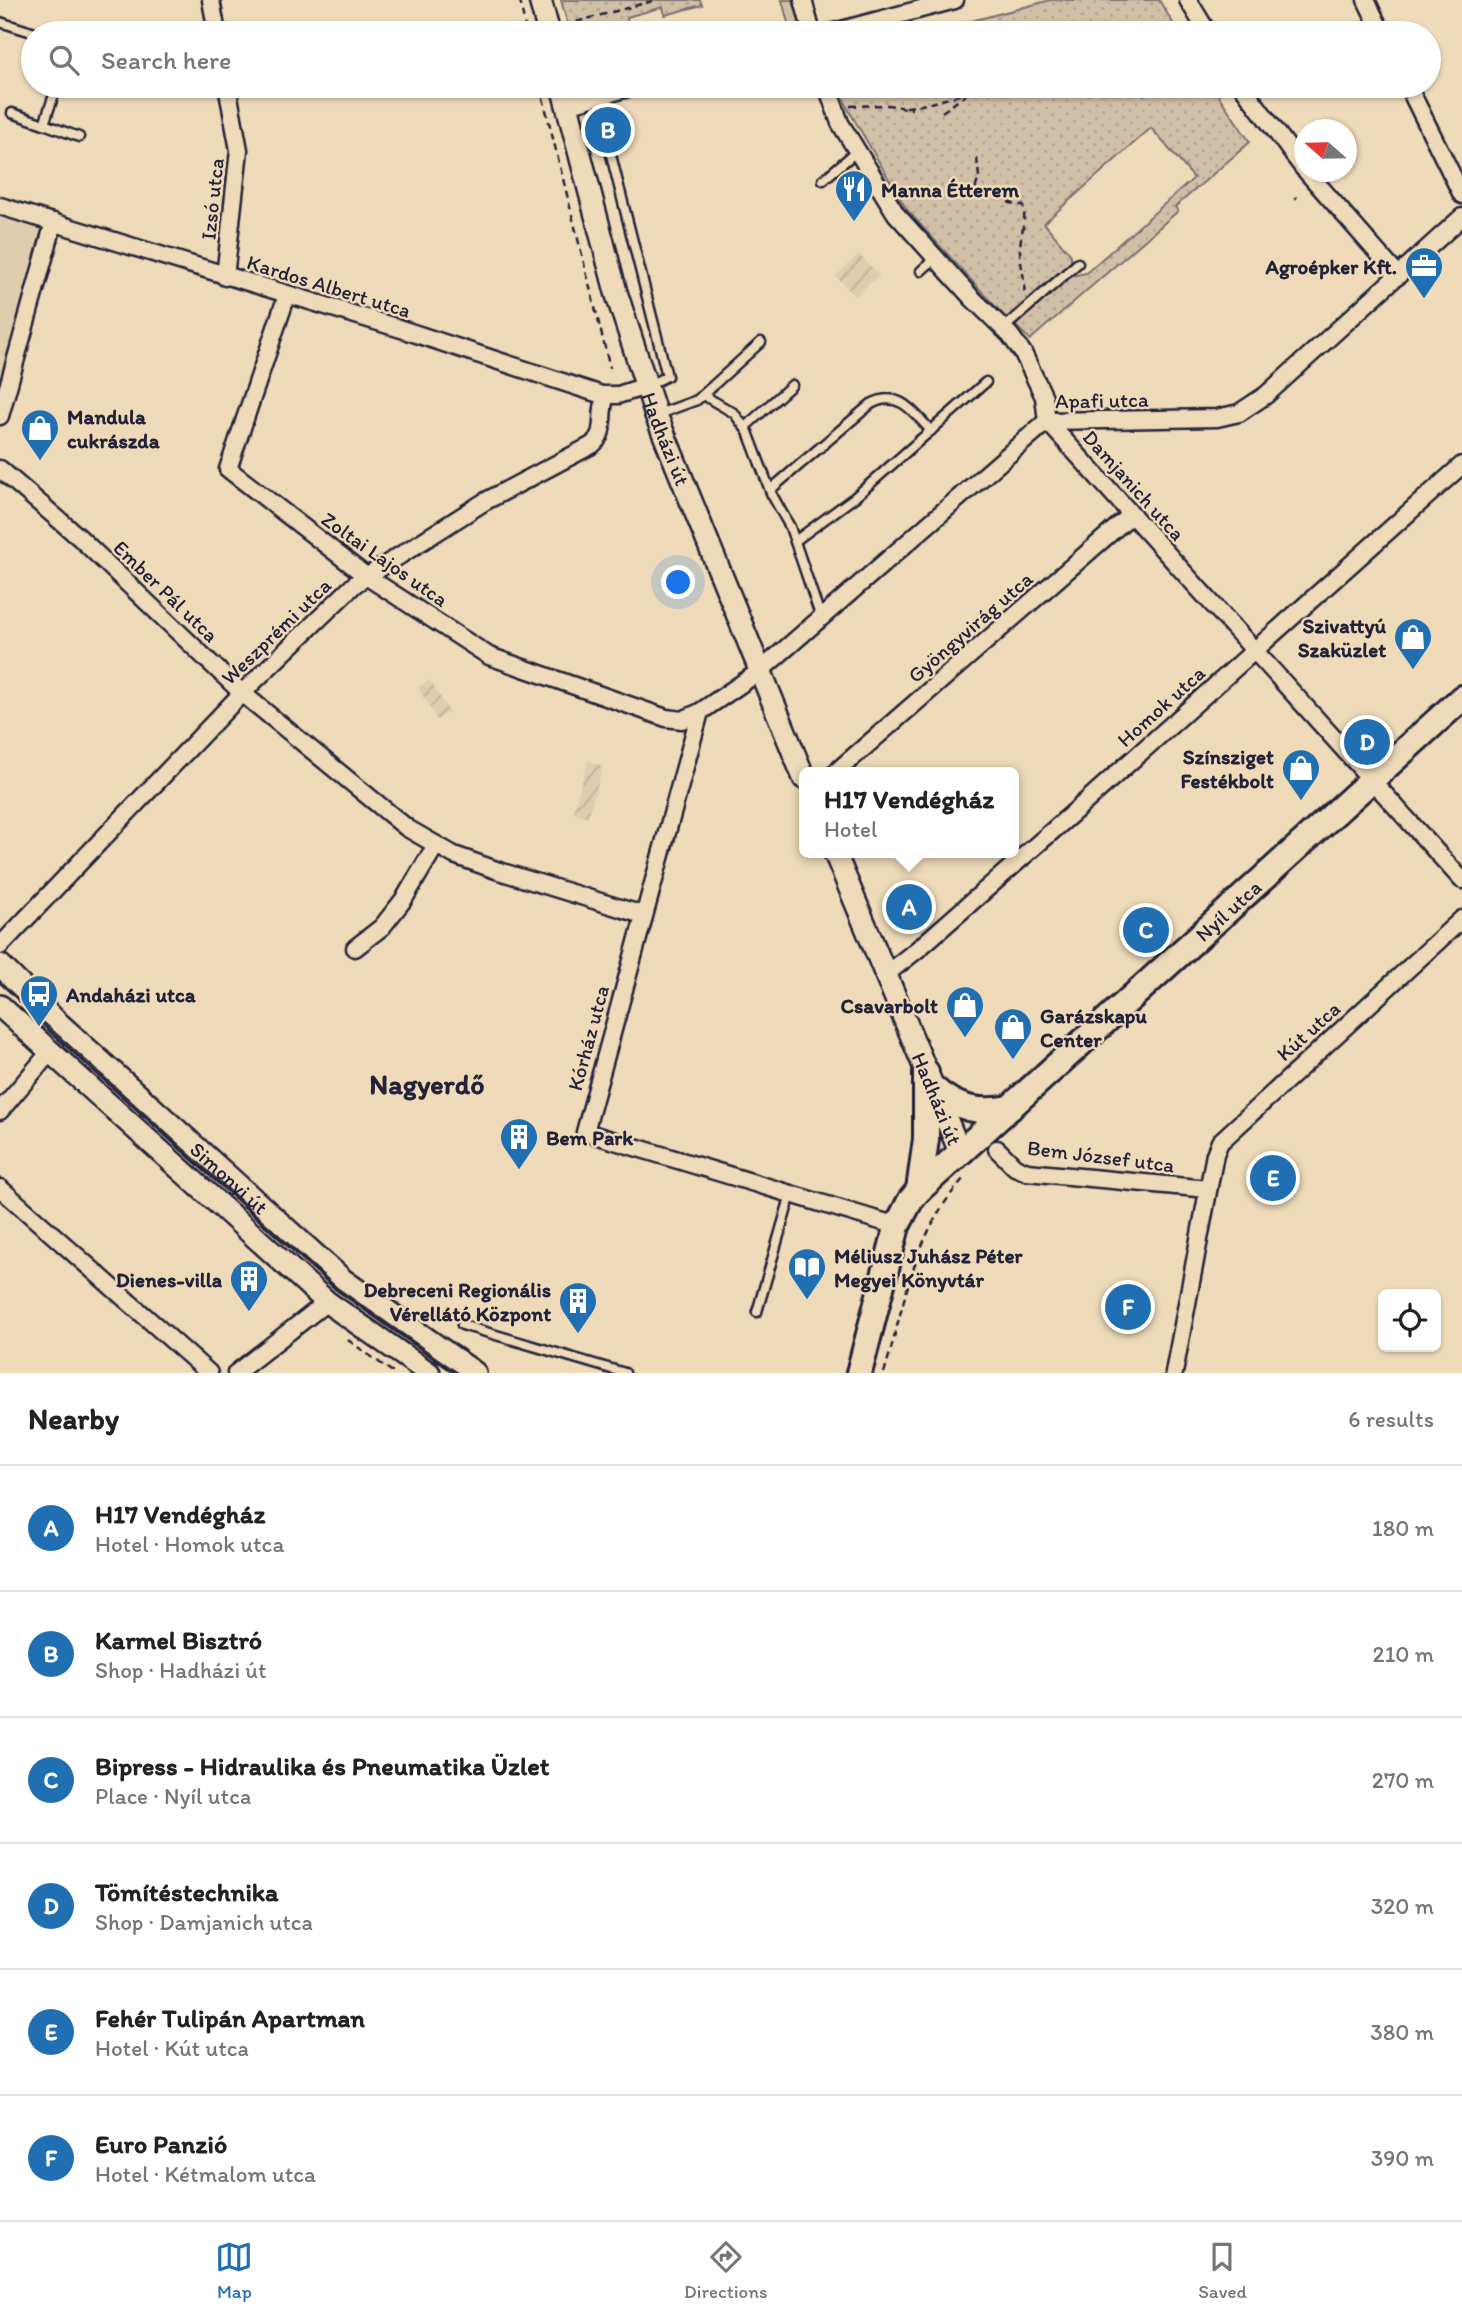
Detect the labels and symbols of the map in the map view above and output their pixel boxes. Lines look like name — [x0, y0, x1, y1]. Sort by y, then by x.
pin: B — [585, 104, 631, 156]
north arrow — [1294, 119, 1357, 182]
street label: Izsó utca — [195, 157, 229, 241]
restaurant icon: Manna Étterem — [833, 168, 875, 223]
place label: Manna Étterem — [881, 177, 1020, 202]
office icon: Agroépker Kft. — [1403, 245, 1445, 300]
street label: Kardos Albert utca — [244, 249, 414, 323]
place label: Agroépker Kft. — [1264, 254, 1397, 280]
street label: Apafi utca — [1055, 387, 1149, 413]
street label: Hadházi út — [637, 389, 696, 489]
place label: Mandula cukrászda — [67, 404, 161, 453]
shop icon: Mandula cukrászda — [19, 407, 61, 462]
street label: Damjanich utca — [1078, 425, 1190, 545]
street label: Zoltai Lajos utca — [317, 506, 453, 612]
street label: Ember Pál utca — [108, 535, 224, 647]
your location — [661, 565, 695, 599]
street label: Gyöngyvirág utca — [903, 566, 1037, 688]
street label: Weszprémi utca — [216, 572, 336, 690]
place label: Szivattyú Szaküzlet — [1298, 613, 1386, 662]
shop icon: Szivattyú Szaküzlet — [1392, 616, 1434, 671]
street label: Homok utca — [1112, 660, 1210, 752]
pin: D — [1344, 716, 1390, 768]
place label: Színsziget Festékbolt — [1180, 744, 1274, 793]
shop icon: Színsziget Festékbolt — [1280, 747, 1322, 802]
street label: Nyíl utca — [1190, 874, 1266, 946]
pin: A — [886, 881, 932, 933]
pin: C — [1123, 904, 1169, 956]
bus stop icon: Andaházi utca — [18, 973, 60, 1028]
place label: Andaházi utca — [65, 982, 197, 1007]
street label: Kórház utca — [562, 983, 614, 1093]
shop icon: Csavarbolt — [944, 984, 986, 1039]
place label: Csavarbolt — [840, 993, 938, 1018]
street label: Kút utca — [1271, 996, 1345, 1066]
place label: Garázskapu Center — [1040, 1003, 1147, 1052]
shop icon: Garázskapu Center — [992, 1006, 1034, 1061]
street label: Hadházi út — [907, 1048, 968, 1149]
district label: Nagyerdő — [369, 1067, 485, 1101]
building icon: Bem Park — [498, 1116, 540, 1171]
place label: Bem Park — [546, 1125, 634, 1150]
street label: Bem József utca — [1026, 1135, 1176, 1177]
street label: Simonyi út — [185, 1136, 274, 1219]
pin: E — [1250, 1152, 1296, 1204]
place label: Méliusz Juhász Péter Megyei Könyvtár — [834, 1243, 1023, 1293]
library icon: Méliusz Juhász Péter Megyei Könyvtár — [786, 1246, 828, 1301]
building icon: Dienes-villa — [228, 1258, 270, 1313]
place label: Dienes-villa — [116, 1267, 223, 1292]
place label: Debreceni Regionális Vérellátó Központ — [363, 1277, 551, 1327]
building icon: Debreceni Regionális Vérellátó Központ — [557, 1280, 599, 1335]
pin: F — [1105, 1281, 1151, 1333]

